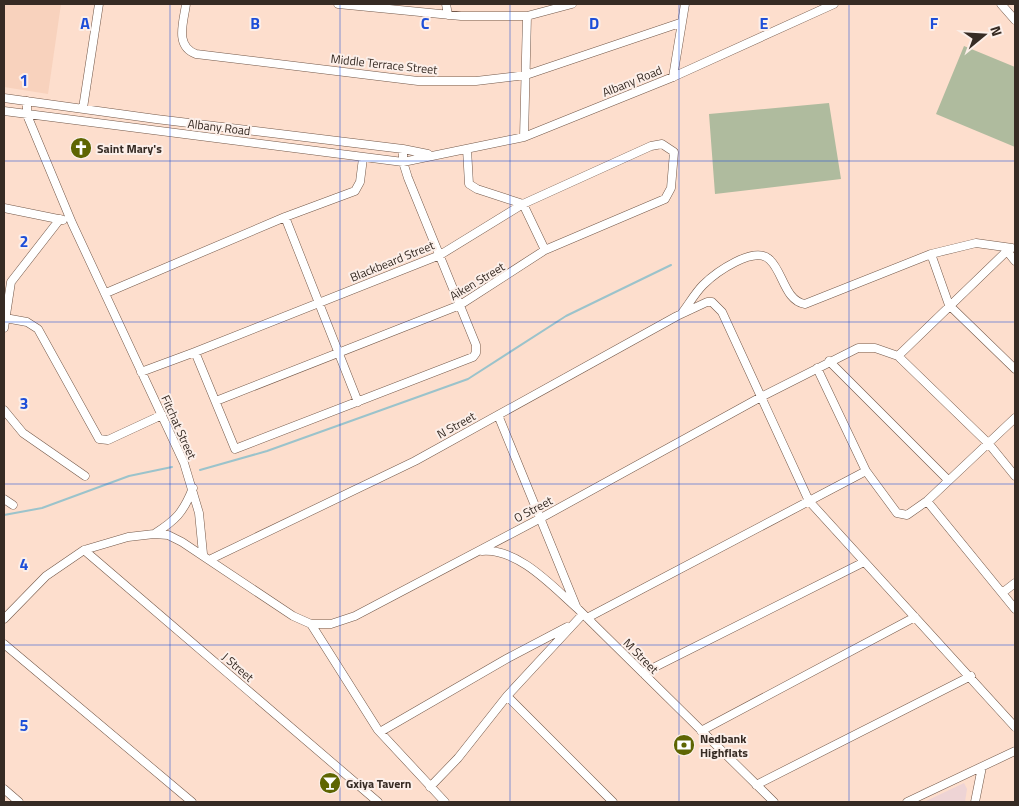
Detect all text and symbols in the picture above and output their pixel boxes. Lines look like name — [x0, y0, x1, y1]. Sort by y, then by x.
north arrow — [959, 10, 1009, 60]
text: A — [80, 11, 90, 35]
text: B — [250, 11, 260, 35]
text: C — [421, 11, 430, 35]
text: D — [589, 11, 599, 35]
text: E — [760, 11, 769, 35]
text: F — [930, 11, 939, 35]
text: N — [985, 23, 1008, 39]
street label: Middle Terrace Street — [330, 49, 439, 79]
street label: Albany Road — [599, 60, 665, 102]
text: 1 — [20, 68, 28, 92]
street label: Albany Road — [187, 114, 251, 140]
church icon: Saint Mary's — [69, 136, 93, 160]
place label: Saint Mary's — [97, 139, 162, 158]
text: 2 — [20, 229, 28, 253]
street label: Blackbeard Street — [347, 235, 438, 287]
street label: Aiken Street — [446, 257, 509, 305]
text: 3 — [20, 391, 28, 415]
street label: Fitchat Street — [156, 392, 202, 463]
street label: N Street — [433, 406, 480, 443]
street label: O Street — [510, 491, 556, 527]
text: 4 — [20, 552, 29, 576]
street label: M Street — [619, 634, 664, 679]
street label: J Street — [218, 648, 259, 687]
text: 5 — [20, 713, 29, 737]
place label: Nedbank Highflats — [700, 729, 748, 762]
bank icon: Nedbank Highflats — [672, 733, 696, 757]
bar icon: Gxiya Tavern — [318, 771, 342, 795]
place label: Gxiya Tavern — [346, 774, 411, 793]

